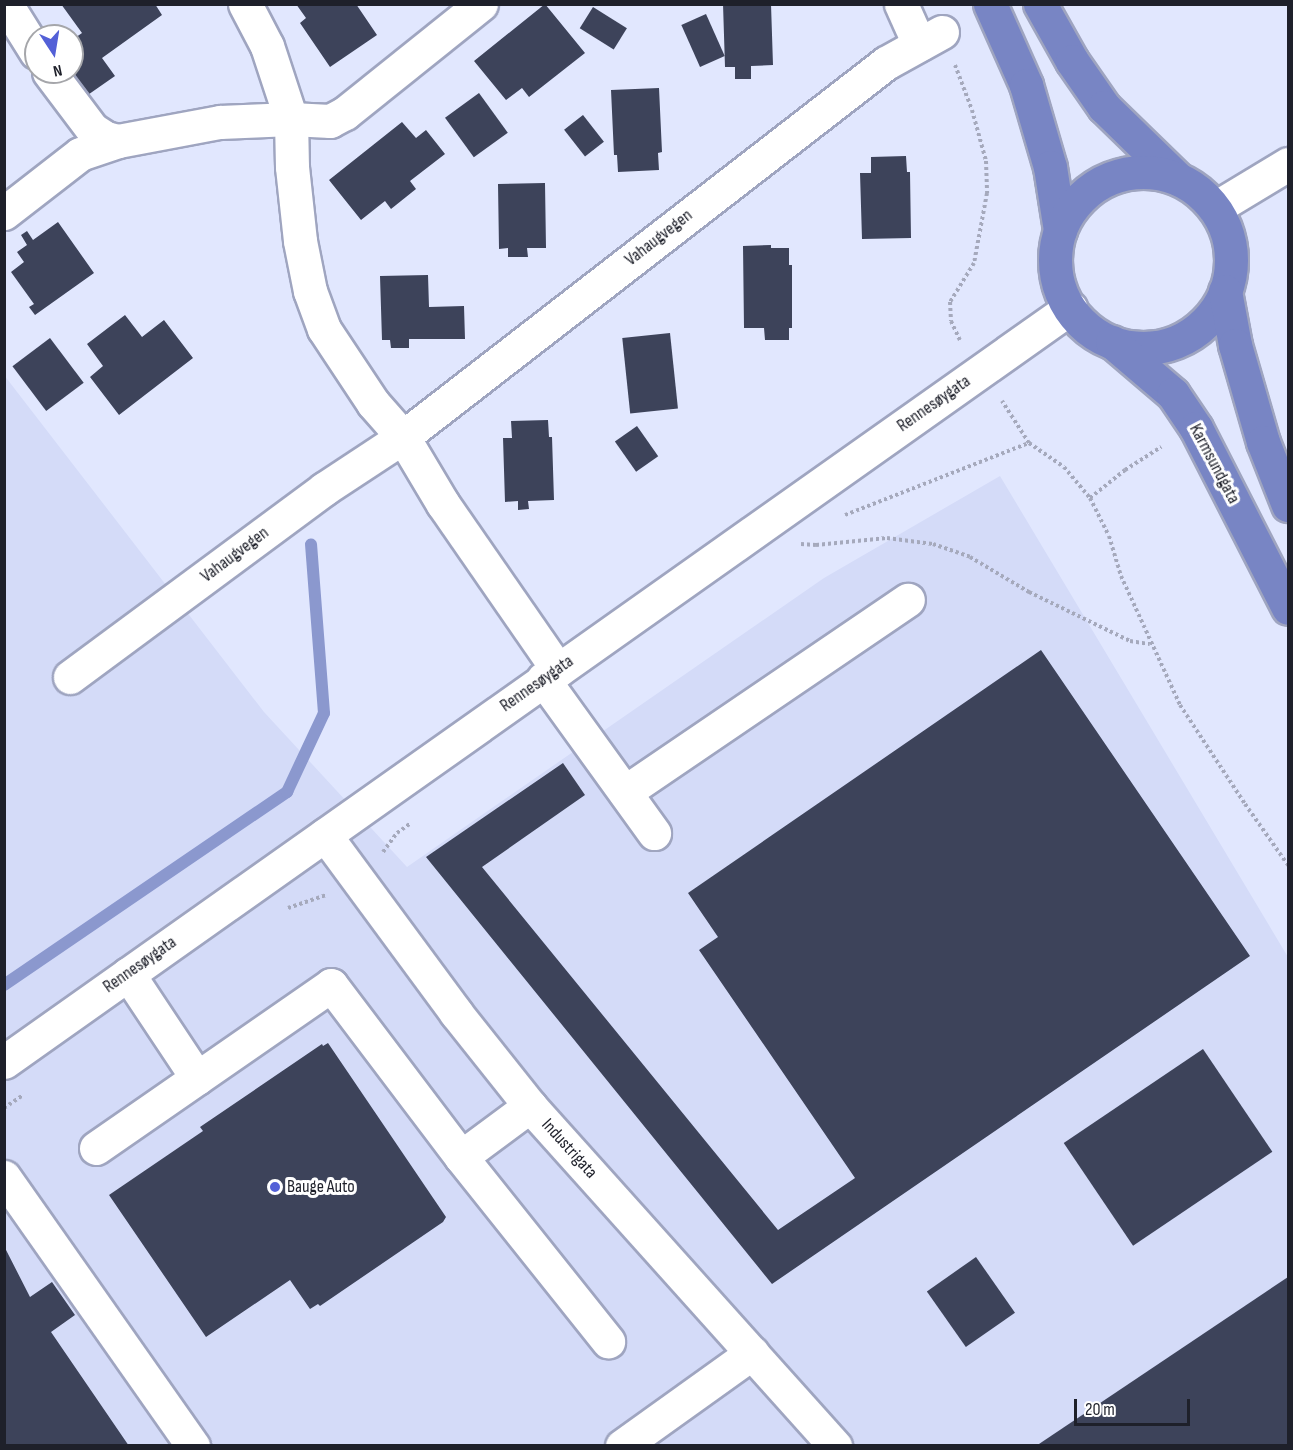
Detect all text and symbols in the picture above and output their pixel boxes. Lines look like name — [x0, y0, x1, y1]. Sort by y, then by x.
north arrow — [24, 24, 84, 84]
text: N — [51, 60, 64, 80]
street label: Vahaugvegen — [621, 205, 697, 271]
street label: Rennesøygata — [893, 371, 975, 437]
street label: Karmsundgata — [1184, 420, 1244, 508]
street label: Vahaugvegen — [197, 522, 273, 588]
street label: Rennesøygata — [496, 651, 578, 717]
street label: Rennesøygata — [99, 932, 181, 998]
street label: Industrigata — [537, 1115, 601, 1183]
place label: Bauge Auto — [287, 1176, 355, 1198]
marker: Bauge Auto — [268, 1180, 282, 1194]
scale bar — [1077, 1387, 1192, 1425]
text: 20 m — [1085, 1399, 1115, 1420]

